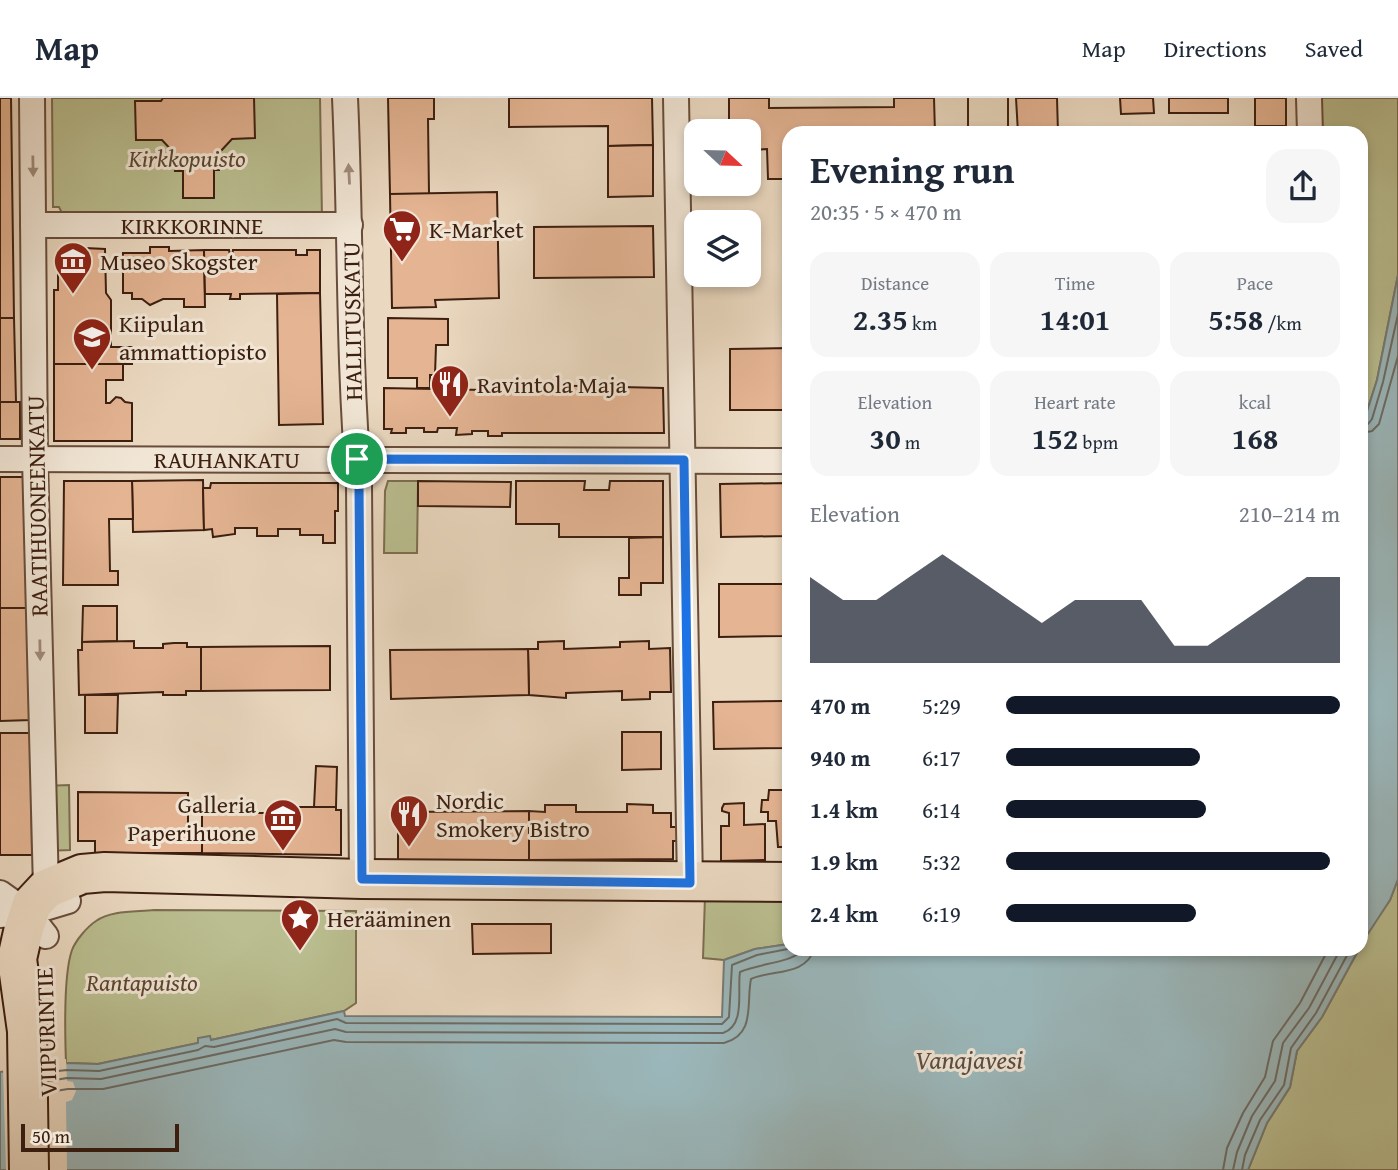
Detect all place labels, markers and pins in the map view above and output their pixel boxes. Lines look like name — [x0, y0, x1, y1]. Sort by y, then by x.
supermarket icon: K-Market — [381, 208, 423, 263]
place label: K-Market — [429, 212, 524, 247]
museum icon: Museo Skogster — [52, 240, 94, 295]
place label: Museo Skogster — [100, 244, 258, 279]
place label: Kiipulan ammattiopisto — [119, 306, 267, 369]
school or university icon: Kiipulan ammattiopisto — [71, 316, 113, 371]
restaurant icon: Ravintola Maja — [429, 363, 471, 418]
place label: Ravintola Maja — [477, 367, 628, 402]
pin — [327, 429, 387, 489]
place label: Nordic Smokery Bistro — [436, 783, 590, 846]
place label: Galleria Paperihuone — [127, 787, 257, 850]
restaurant icon: Nordic Smokery Bistro — [388, 793, 430, 848]
museum icon: Galleria Paperihuone — [262, 797, 304, 852]
place icon: Herääminen — [279, 897, 321, 952]
place label: Herääminen — [327, 901, 452, 936]

